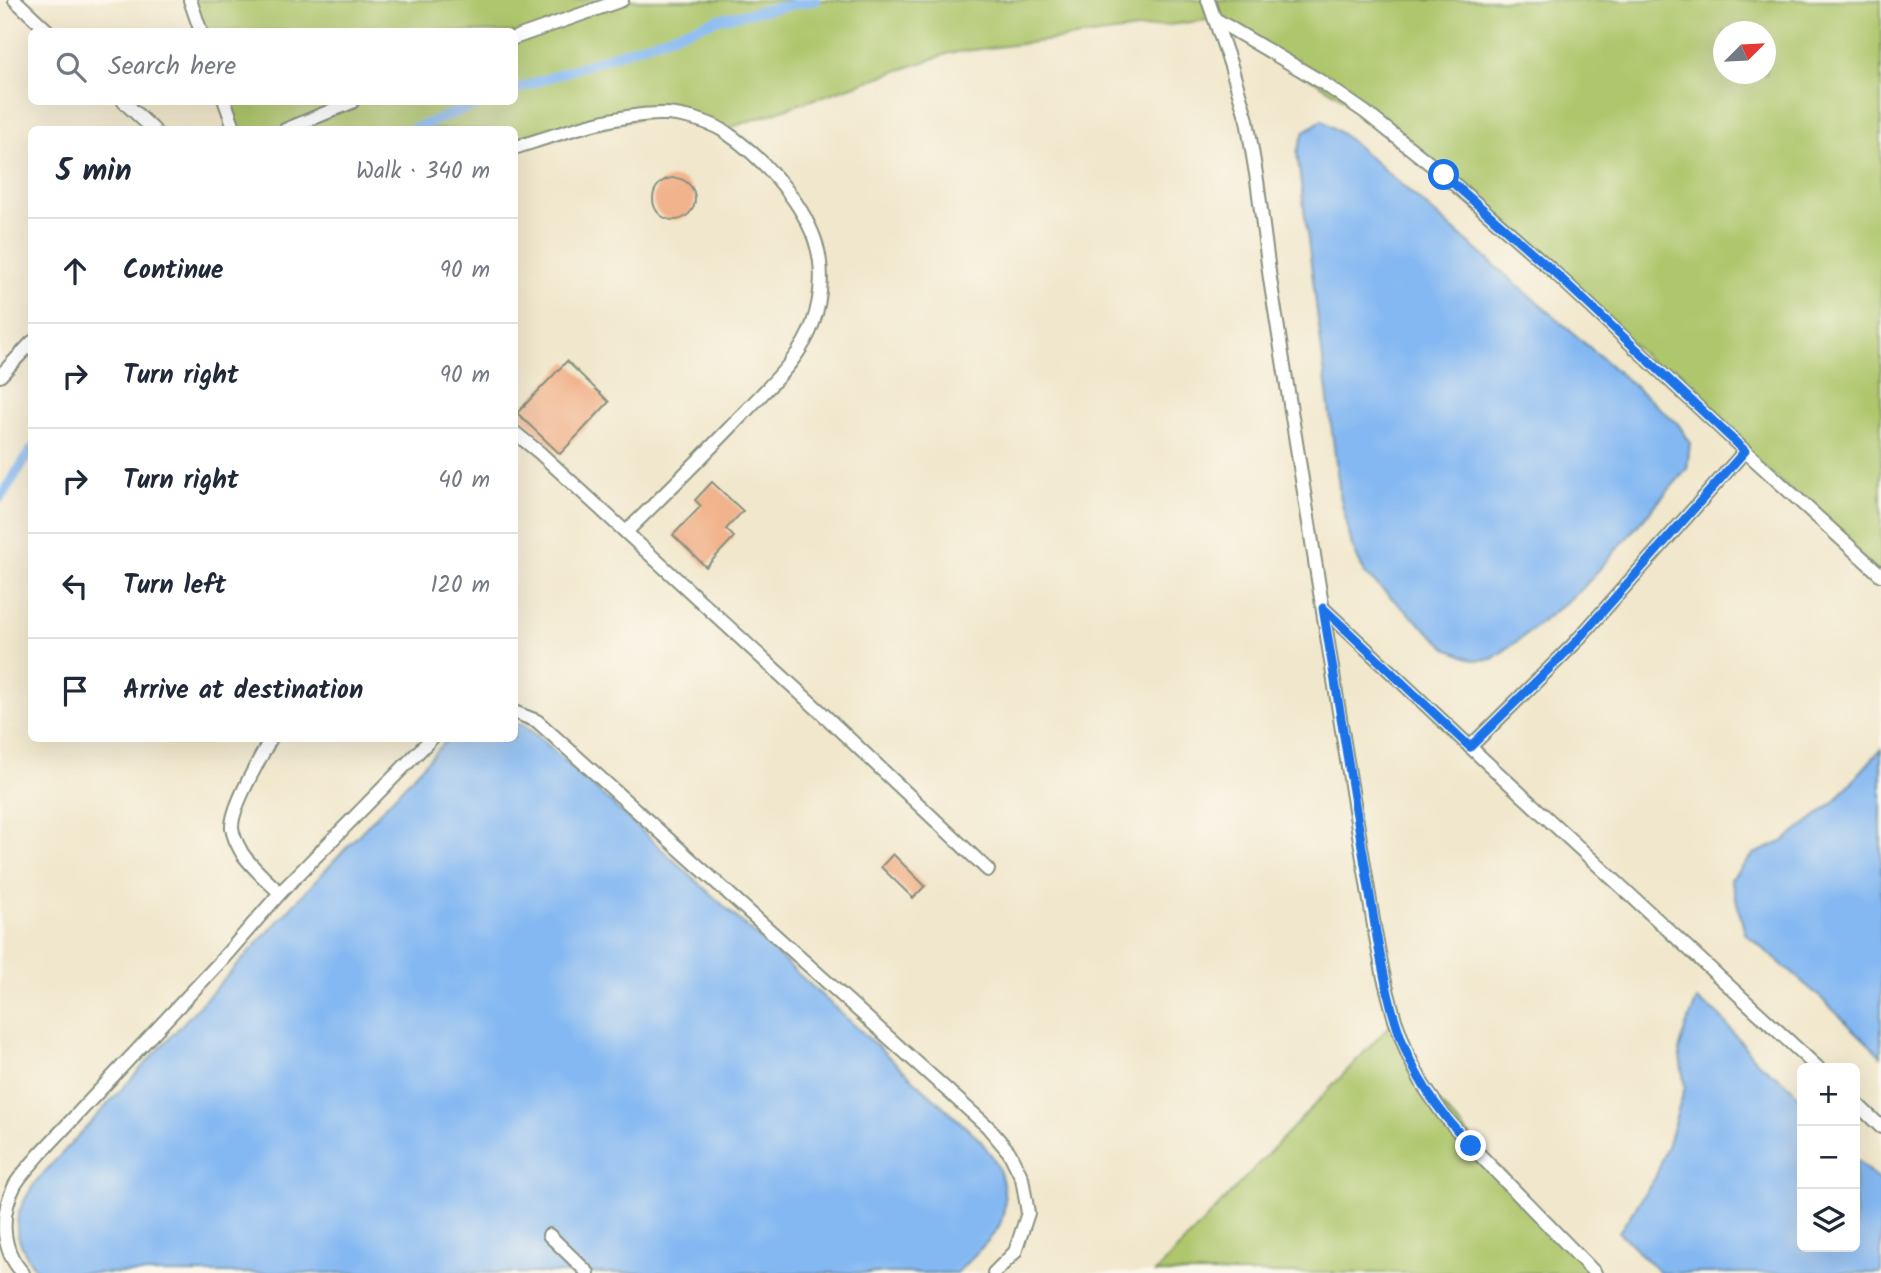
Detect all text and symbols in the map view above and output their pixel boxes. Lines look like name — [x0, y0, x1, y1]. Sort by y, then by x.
north arrow — [1713, 21, 1776, 84]
search box — [28, 28, 518, 105]
text: Search here — [108, 46, 236, 88]
icon: search — [52, 48, 90, 86]
text: 5 min — [56, 148, 132, 196]
text: Walk · 340 m — [356, 154, 490, 190]
route start — [1428, 159, 1459, 190]
text: Continue — [123, 250, 224, 292]
icon: ahead — [56, 252, 94, 290]
text: 90 m — [440, 253, 490, 289]
text: Turn right — [123, 355, 239, 397]
icon: right — [56, 357, 94, 395]
text: 90 m — [440, 358, 490, 394]
text: Turn right — [123, 460, 239, 502]
icon: right — [56, 462, 94, 500]
text: 40 m — [438, 463, 490, 499]
text: Turn left — [123, 565, 226, 607]
icon: left — [56, 567, 94, 605]
text: 120 m — [430, 568, 490, 604]
text: Arrive at destination — [123, 670, 363, 712]
icon: arrive — [56, 672, 94, 710]
map controls — [1797, 1063, 1860, 1252]
button: + — [1797, 1063, 1860, 1126]
button: − — [1797, 1126, 1860, 1189]
route end — [1455, 1130, 1486, 1161]
button: layers — [1797, 1189, 1860, 1252]

